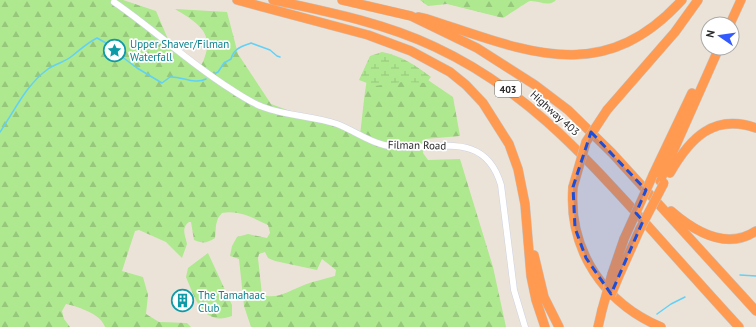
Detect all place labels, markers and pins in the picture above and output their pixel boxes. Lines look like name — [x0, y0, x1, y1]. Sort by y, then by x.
place icon: Upper Shaver/Filman Waterfall — [101, 37, 127, 63]
place label: Upper Shaver/Filman Waterfall — [130, 37, 229, 64]
building icon: The Tamahaac Club — [170, 288, 196, 314]
place label: The Tamahaac Club — [198, 288, 265, 315]

